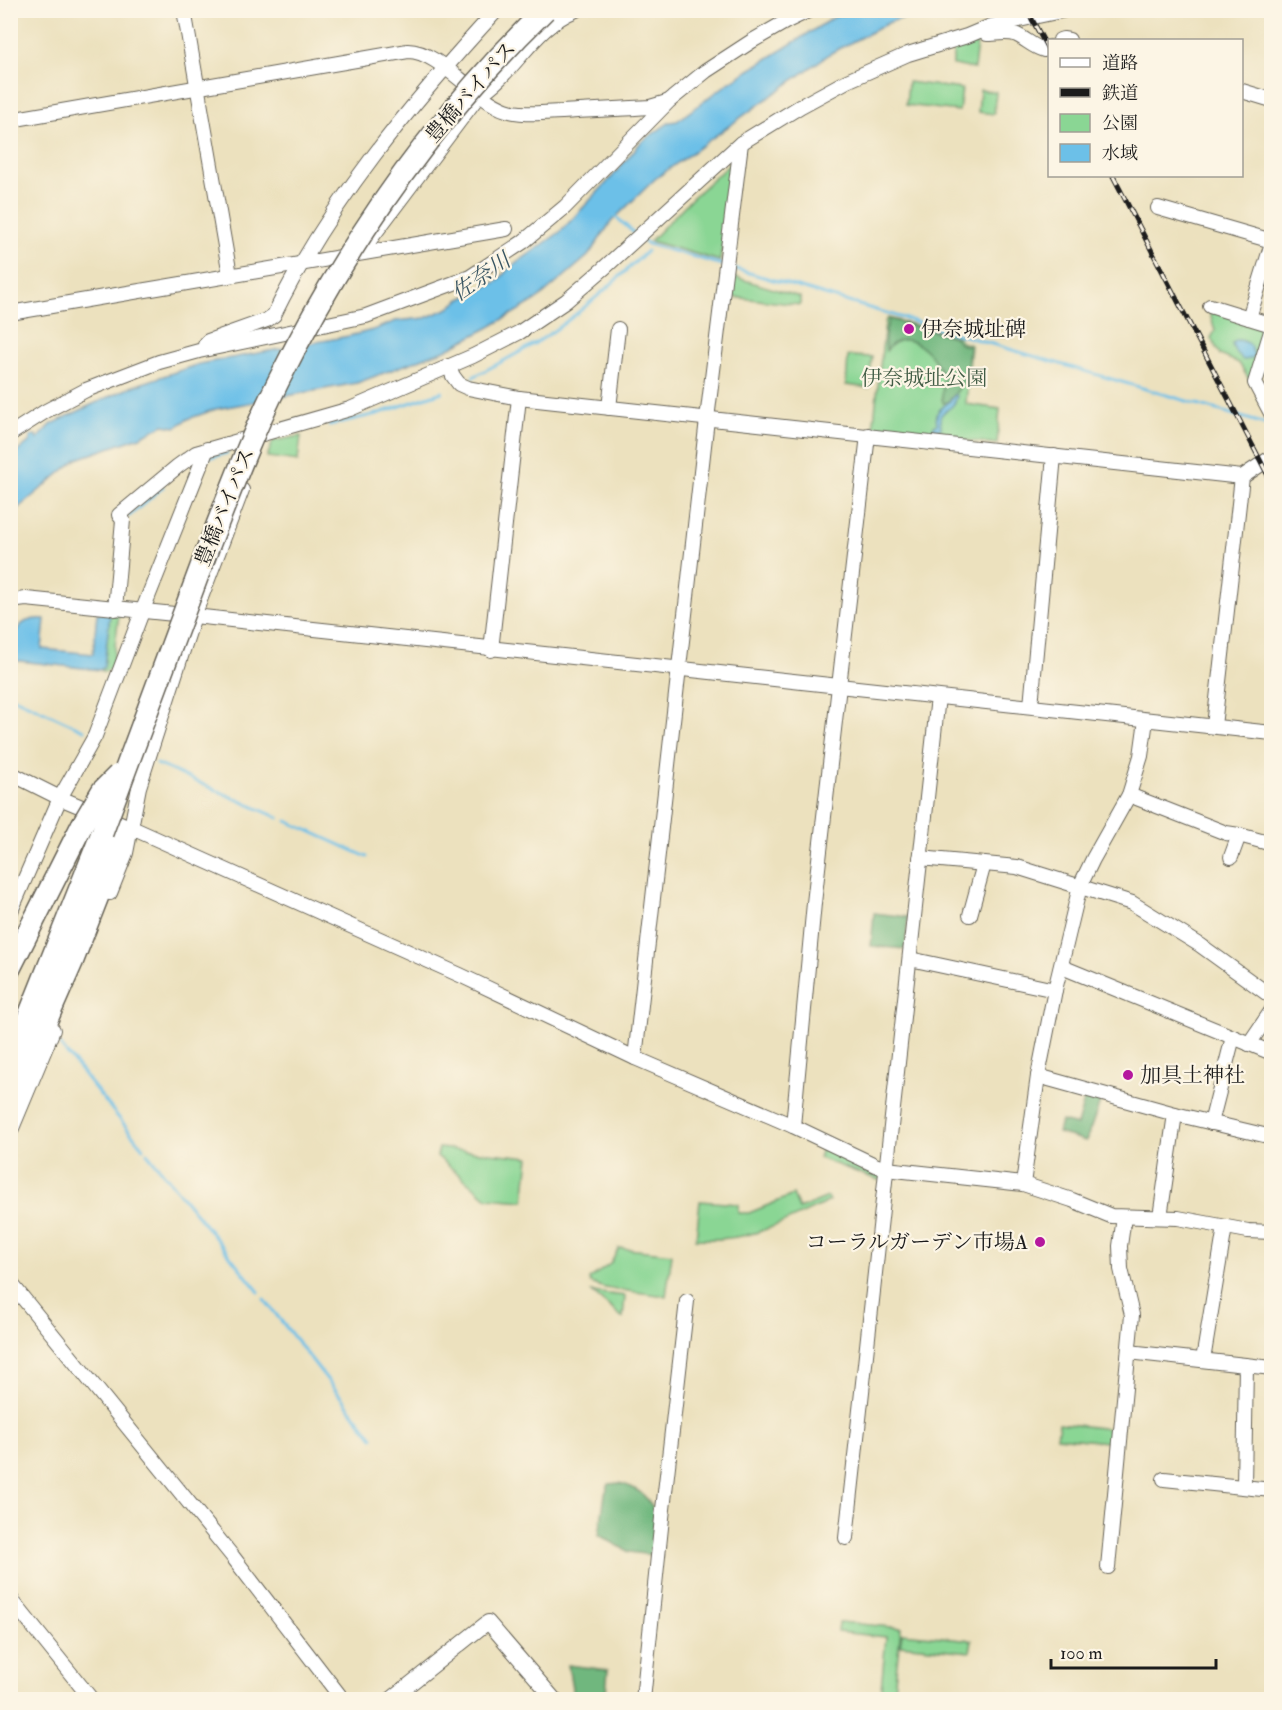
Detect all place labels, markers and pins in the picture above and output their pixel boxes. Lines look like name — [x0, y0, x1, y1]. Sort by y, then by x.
place label: 伊奈城址碑 — [921, 316, 1026, 343]
marker: 伊奈城址碑 — [902, 322, 916, 336]
place label: 加具土神社 — [1140, 1062, 1245, 1089]
marker: 加具土神社 — [1121, 1068, 1135, 1082]
place label: コーラルガーデン市場A — [806, 1229, 1028, 1256]
marker: コーラルガーデン市場A — [1033, 1235, 1047, 1249]

